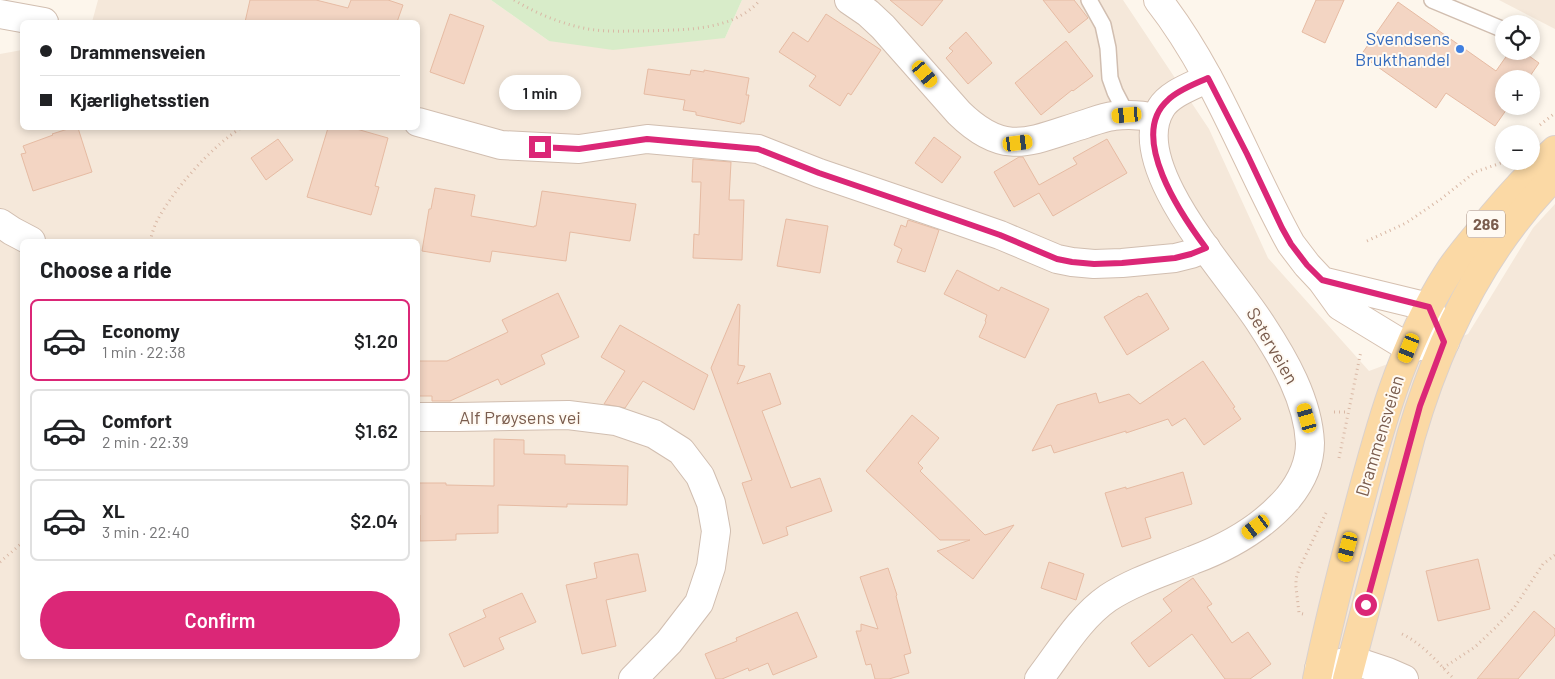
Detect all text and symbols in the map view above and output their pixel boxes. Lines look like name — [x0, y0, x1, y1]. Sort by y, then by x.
map controls — [1495, 15, 1540, 170]
button: locate — [1495, 15, 1540, 60]
place label: Svendsens Brukthandel — [1355, 27, 1450, 70]
text: Drammensveien — [70, 40, 205, 63]
marker: Svendsens Brukthandel — [1454, 43, 1466, 55]
car — [909, 58, 940, 90]
button: + — [1495, 70, 1540, 115]
callout: 1 min — [499, 74, 581, 110]
text: 1 min — [523, 83, 557, 102]
text: Kjærlighetsstien — [70, 88, 209, 111]
car — [1111, 106, 1142, 124]
button: − — [1495, 125, 1540, 170]
car — [1002, 134, 1033, 152]
route end — [529, 136, 551, 158]
road number: 286 — [1467, 210, 1505, 238]
text: Choose a ride — [40, 256, 172, 282]
street label: Seterveien — [1242, 303, 1304, 388]
icon: car — [42, 318, 87, 363]
text: Economy — [102, 319, 180, 342]
text: $1.20 — [354, 329, 398, 352]
car — [1396, 331, 1421, 365]
text: 1 min · 22:38 — [102, 342, 186, 361]
street label: Drammensveien — [1350, 372, 1408, 499]
car — [1295, 402, 1318, 434]
street label: Alf Prøysens vei — [459, 406, 581, 428]
icon: car — [42, 408, 87, 453]
text: Comfort — [102, 409, 172, 432]
text: $1.62 — [355, 419, 398, 442]
text: 2 min · 22:39 — [102, 432, 189, 451]
icon: car — [42, 498, 87, 543]
text: XL — [102, 499, 125, 522]
text: $2.04 — [350, 509, 398, 532]
car — [1239, 512, 1272, 542]
text: 3 min · 22:40 — [102, 522, 190, 541]
car — [1336, 531, 1359, 563]
button: Confirm — [40, 591, 400, 649]
route start — [1355, 594, 1377, 616]

